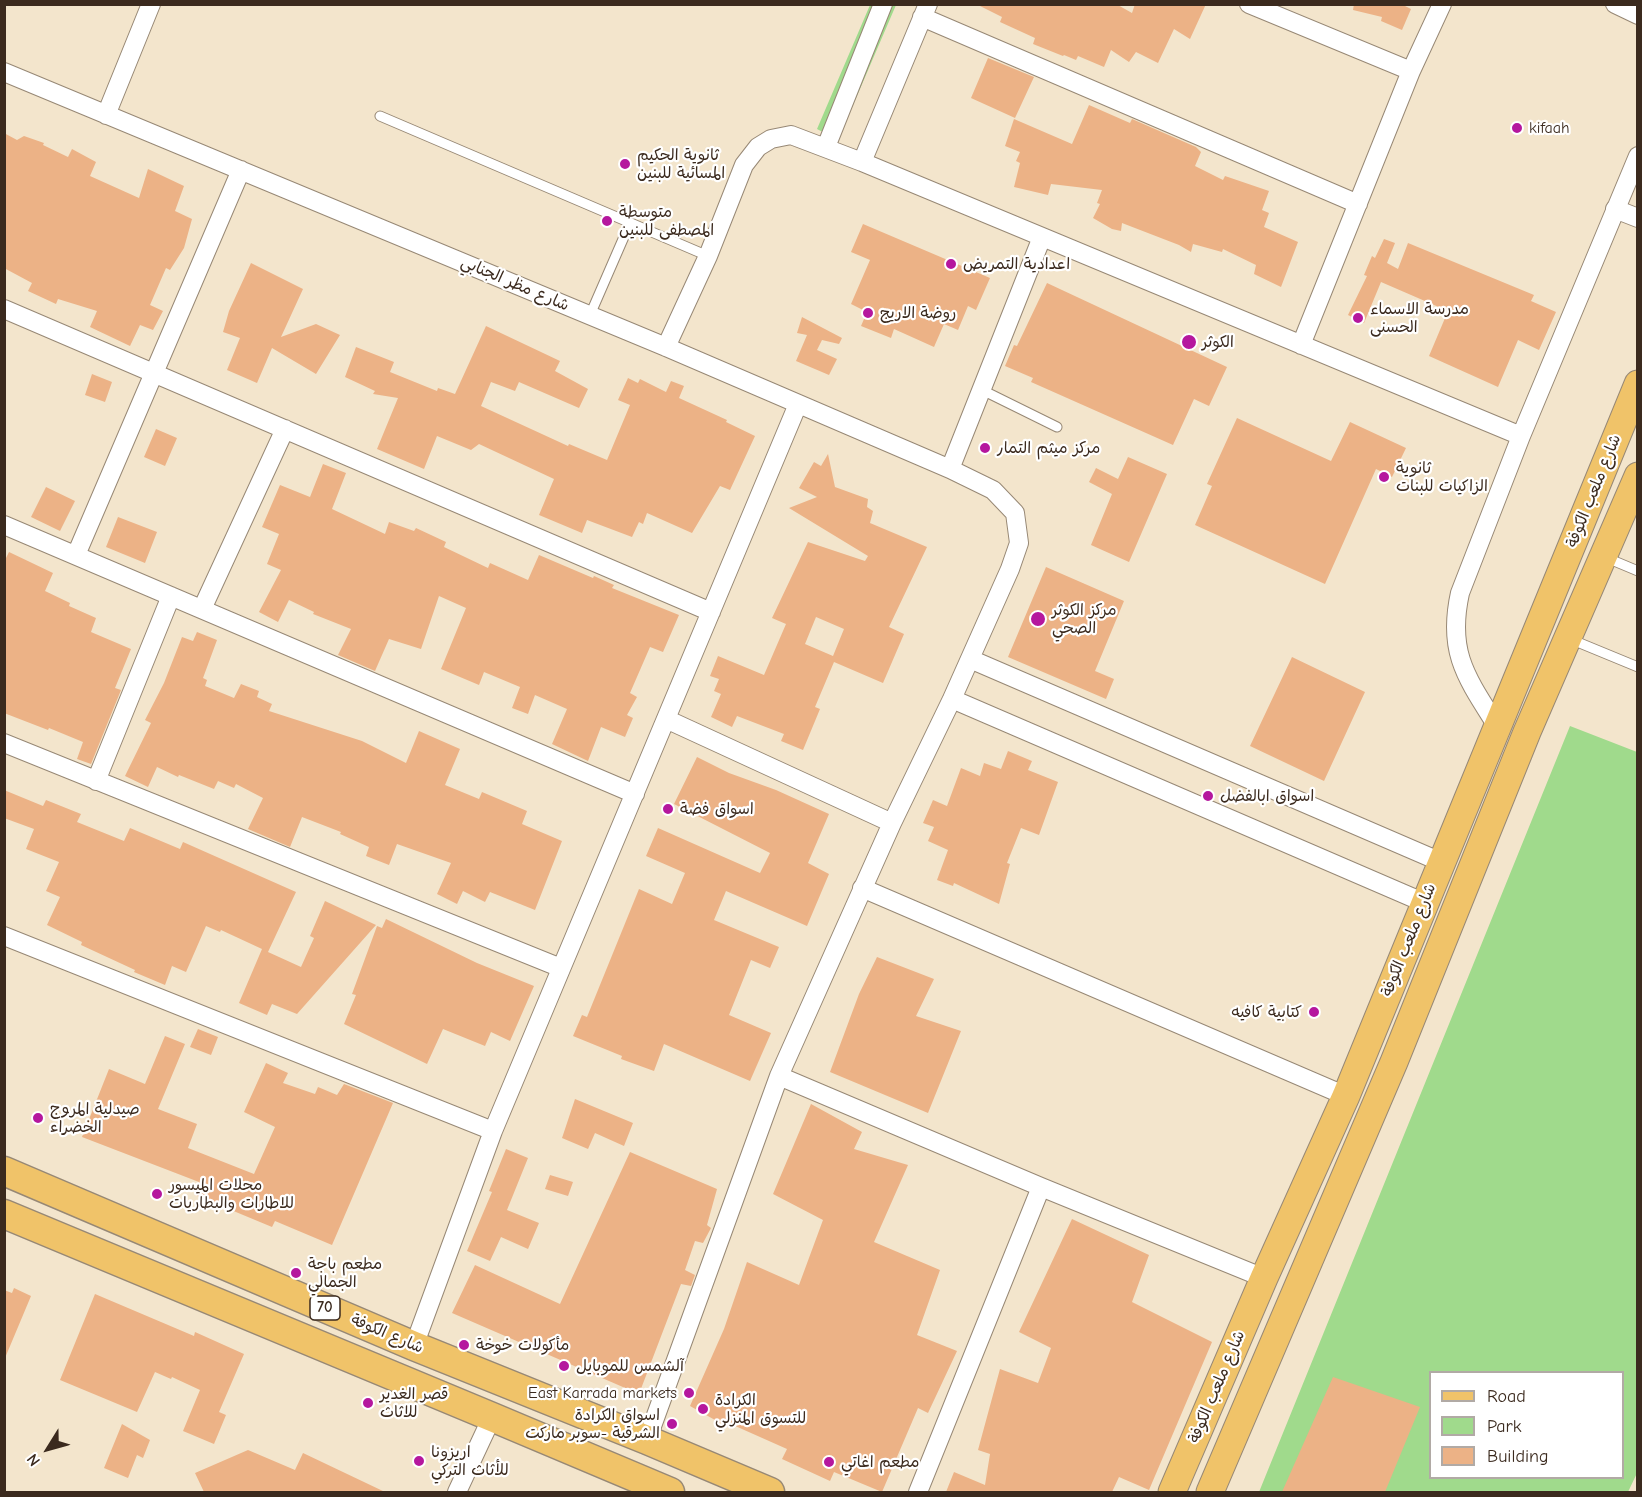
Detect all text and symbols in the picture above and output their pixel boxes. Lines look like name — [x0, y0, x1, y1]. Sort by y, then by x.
place label: kifaah — [1529, 118, 1570, 138]
marker: kifaah — [1510, 121, 1524, 135]
place label: ثانوية الحكيم المسائية للبنين — [637, 145, 725, 183]
marker: ثانوية الحكيم المسائية للبنين — [618, 157, 632, 171]
place label: متوسطة المصطفى للبنين — [619, 202, 714, 240]
marker: متوسطة المصطفى للبنين — [600, 214, 614, 228]
street label: شارع مظر الجنابي — [458, 253, 572, 315]
place label: اعدادية التمريض — [963, 254, 1070, 274]
marker: اعدادية التمريض — [944, 257, 958, 271]
place label: مدرسة الاسماء الحسنى — [1370, 299, 1469, 337]
place label: روضة الاريج — [880, 303, 956, 323]
marker: روضة الاريج — [861, 306, 875, 320]
marker: مدرسة الاسماء الحسنى — [1351, 311, 1365, 325]
place label: الكوثر — [1202, 332, 1234, 352]
marker: الكوثر — [1180, 333, 1198, 351]
street label: شارع ملعب الكوفة — [1563, 432, 1625, 550]
place label: مركز ميثم التمار — [997, 438, 1100, 458]
marker: مركز ميثم التمار — [978, 441, 992, 455]
place label: ثانوية الزاكيات للبنات — [1396, 458, 1488, 496]
marker: ثانوية الزاكيات للبنات — [1377, 470, 1391, 484]
place label: مركز الكوثر الصحي — [1052, 600, 1117, 638]
marker: مركز الكوثر الصحي — [1029, 610, 1047, 628]
place label: اسواق ابالفضل — [1220, 786, 1314, 806]
marker: اسواق ابالفضل — [1201, 789, 1215, 803]
place label: اسواق فضة — [680, 799, 754, 819]
marker: اسواق فضة — [661, 802, 675, 816]
street label: شارع ملعب الكوفة — [1378, 881, 1440, 999]
place label: كتابية كافيه — [1231, 1002, 1302, 1022]
marker: كتابية كافيه — [1307, 1005, 1321, 1019]
place label: صيدلية المروج الخضراء — [50, 1099, 140, 1137]
marker: صيدلية المروج الخضراء — [31, 1111, 45, 1125]
place label: محلات الميسور للاطارات والبطاريات — [169, 1175, 294, 1213]
marker: محلات الميسور للاطارات والبطاريات — [150, 1187, 164, 1201]
place label: مطعم باجة الجمالي — [308, 1254, 382, 1292]
marker: مطعم باجة الجمالي — [289, 1266, 303, 1280]
road number: 70 — [310, 1296, 340, 1320]
street label: شارع الكوفة — [348, 1310, 426, 1358]
street label: شارع ملعب الكوفة — [1185, 1328, 1249, 1446]
place label: مأكولات خوخة — [476, 1335, 569, 1355]
marker: مأكولات خوخة — [457, 1338, 471, 1352]
place label: آلشمس للموبايل — [576, 1356, 684, 1376]
marker: آلشمس للموبايل — [557, 1359, 571, 1373]
legend — [1429, 1371, 1624, 1479]
place label: East Karrada markets — [528, 1383, 677, 1403]
place label: قصر الغدير للاثاث — [380, 1384, 448, 1422]
marker: East Karrada markets — [682, 1386, 696, 1400]
text: Road — [1487, 1386, 1526, 1407]
place label: الكرادة للتسوق المنزلي — [715, 1390, 806, 1428]
marker: قصر الغدير للاثاث — [361, 1396, 375, 1410]
marker: الكرادة للتسوق المنزلي — [696, 1402, 710, 1416]
place label: اسواق الكرادة الشرقية -سوبر ماركت — [525, 1405, 660, 1443]
text: Park — [1487, 1416, 1521, 1437]
marker: اسواق الكرادة الشرقية -سوبر ماركت — [665, 1417, 679, 1431]
north arrow — [18, 1419, 78, 1479]
place label: اريزونا للأثاث التركي — [431, 1442, 509, 1480]
text: Building — [1487, 1446, 1549, 1467]
text: N — [23, 1450, 44, 1469]
place label: مطعم اغاتي — [841, 1452, 919, 1472]
marker: اريزونا للأثاث التركي — [412, 1454, 426, 1468]
marker: مطعم اغاتي — [822, 1455, 836, 1469]

